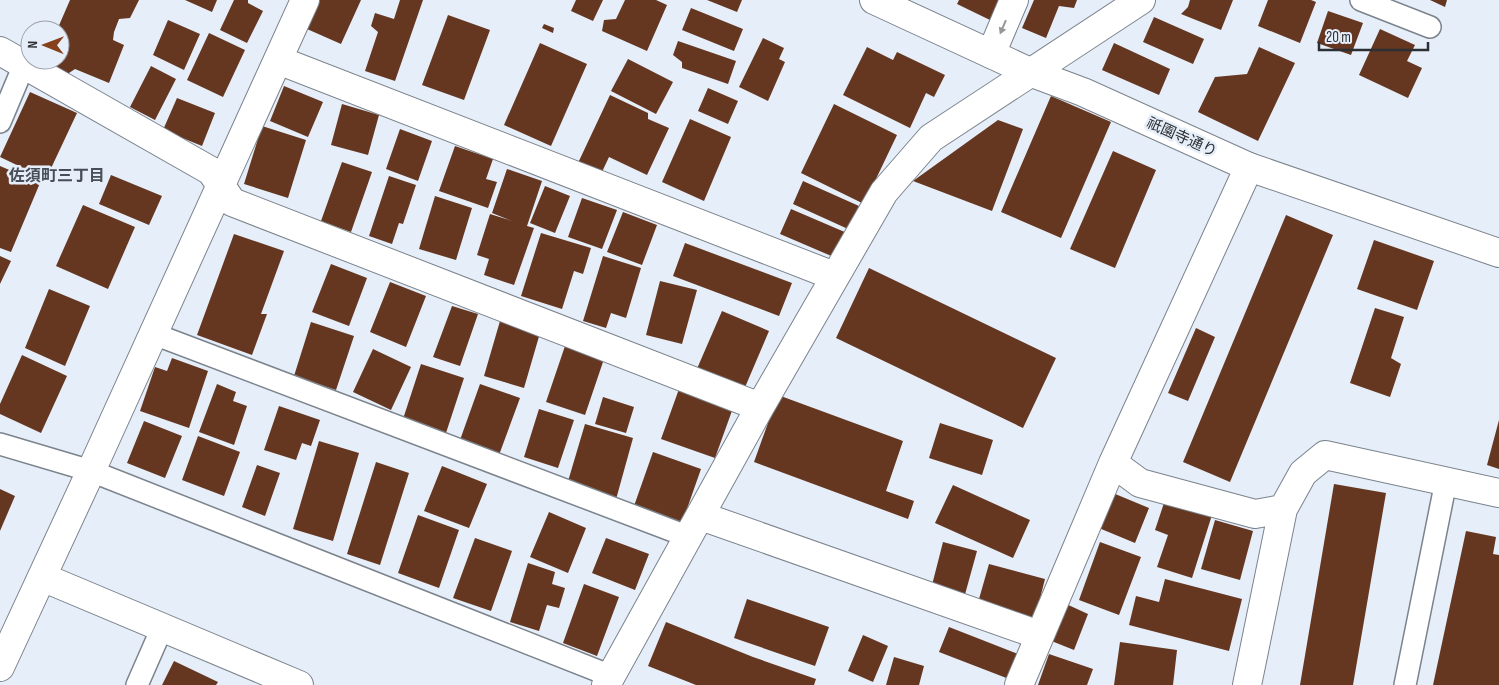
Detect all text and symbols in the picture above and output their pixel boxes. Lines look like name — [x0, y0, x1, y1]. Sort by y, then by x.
north arrow — [20, 20, 70, 70]
one-way arrow — [998, 20, 1006, 34]
scale bar — [1319, 20, 1428, 52]
text: 20 m — [1326, 28, 1351, 47]
text: N — [24, 41, 41, 49]
street label: 祇園寺通り — [1144, 114, 1220, 161]
district label: 佐須町三丁目 — [8, 167, 105, 186]

